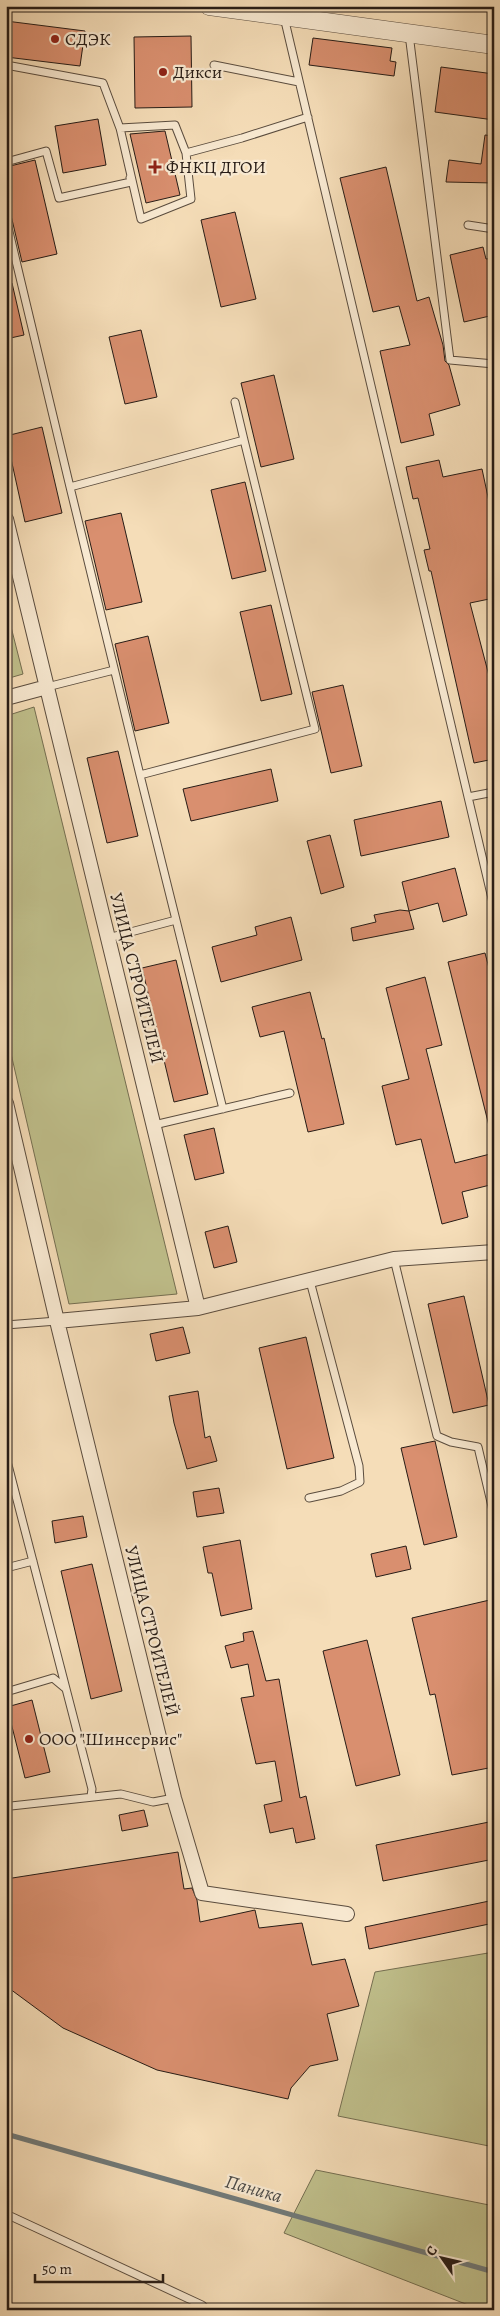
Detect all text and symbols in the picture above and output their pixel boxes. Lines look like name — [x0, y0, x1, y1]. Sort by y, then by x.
place label: СДЭК — [65, 27, 111, 51]
marker: СДЭК — [49, 33, 61, 45]
place label: Дикси — [173, 60, 222, 84]
marker: Дикси — [157, 66, 169, 78]
place label: ФНКЦ ДГОИ — [166, 155, 266, 179]
marker: ФНКЦ ДГОИ — [148, 160, 162, 174]
street label: УЛИЦА СТРОИТЕЛЕЙ — [104, 890, 170, 1066]
street label: УЛИЦА СТРОИТЕЛЕЙ — [119, 1543, 185, 1719]
place label: ООО "Шинсервис" — [39, 1727, 182, 1751]
marker: ООО "Шинсервис" — [23, 1733, 35, 1745]
water label: Паника — [222, 2168, 286, 2210]
north arrow — [418, 2234, 468, 2284]
text: С — [421, 2242, 442, 2260]
scale bar — [35, 2251, 162, 2283]
text: 50 m — [42, 2259, 72, 2279]

